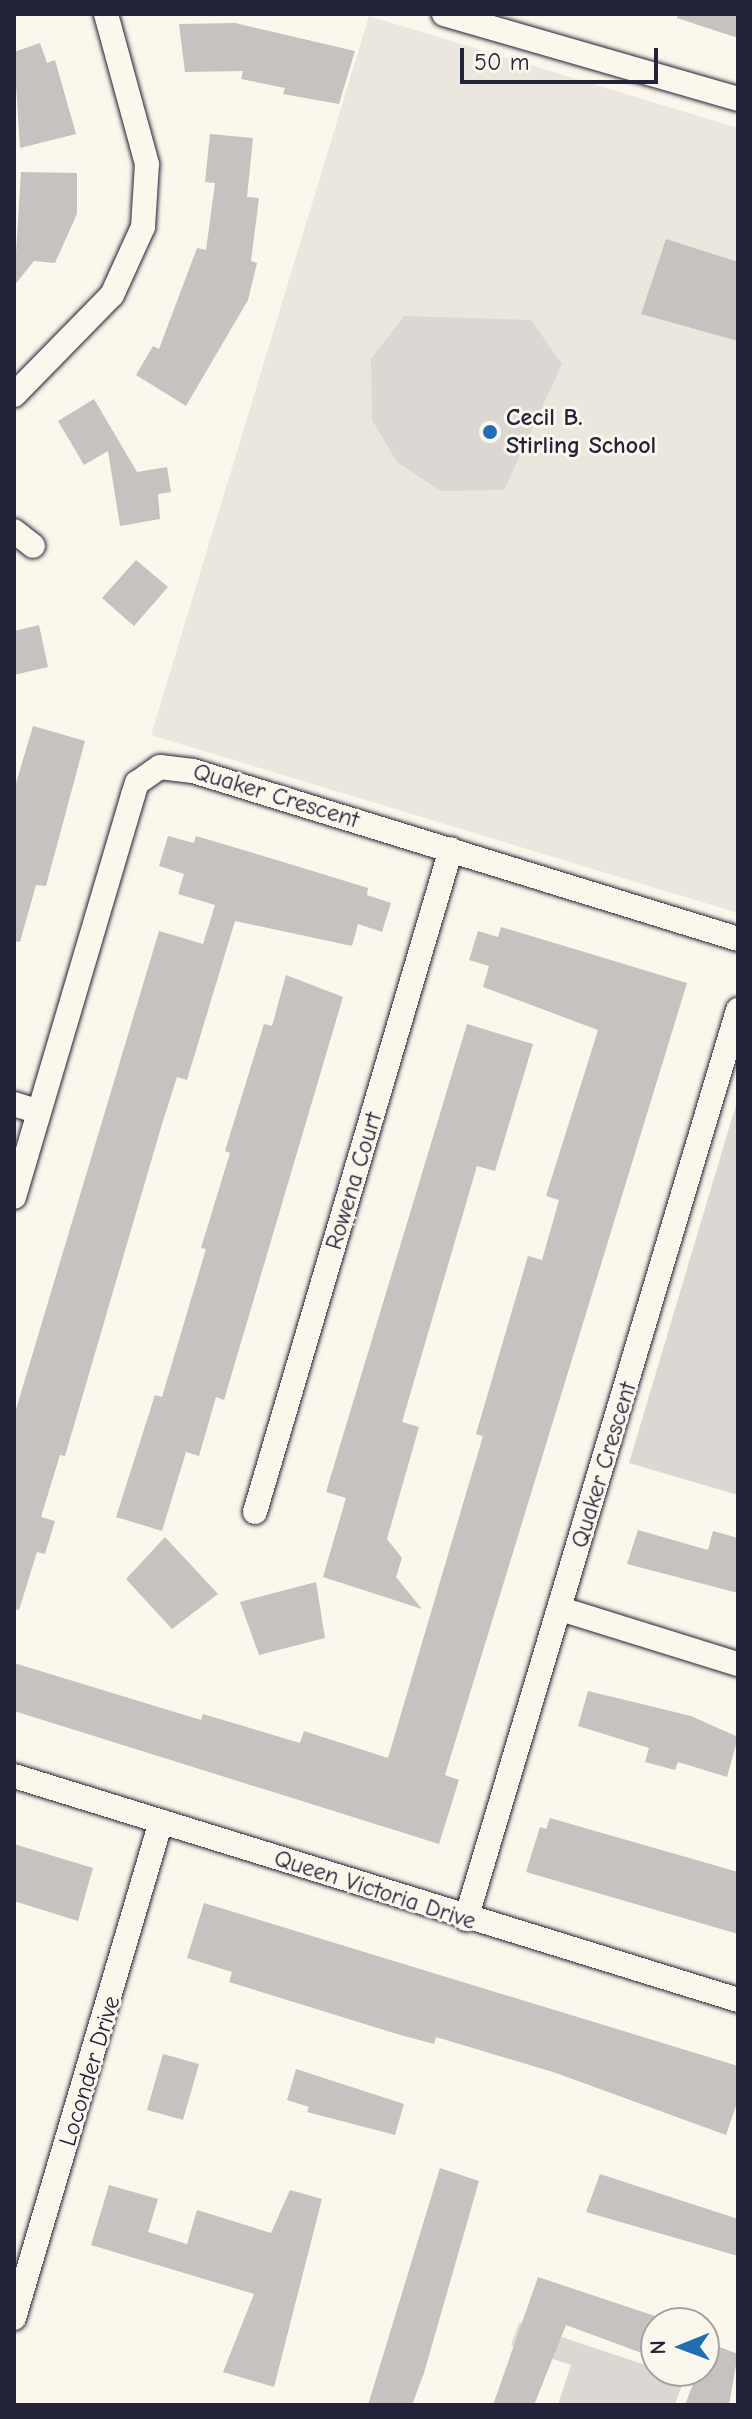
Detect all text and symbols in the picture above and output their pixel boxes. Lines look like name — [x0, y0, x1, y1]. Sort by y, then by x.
scale bar — [464, 32, 662, 82]
text: 50 m — [474, 48, 530, 76]
place label: Cecil B. Stirling School — [506, 404, 656, 460]
marker: Cecil B. Stirling School — [481, 423, 499, 441]
street label: Quaker Crescent — [190, 757, 362, 835]
street label: Rowena Court — [319, 1109, 389, 1253]
street label: Quaker Crescent — [565, 1379, 643, 1551]
street label: Queen Victoria Drive — [271, 1844, 479, 1936]
street label: Loconder Drive — [53, 1992, 127, 2150]
north arrow — [640, 2307, 720, 2387]
text: N — [645, 2340, 671, 2355]

